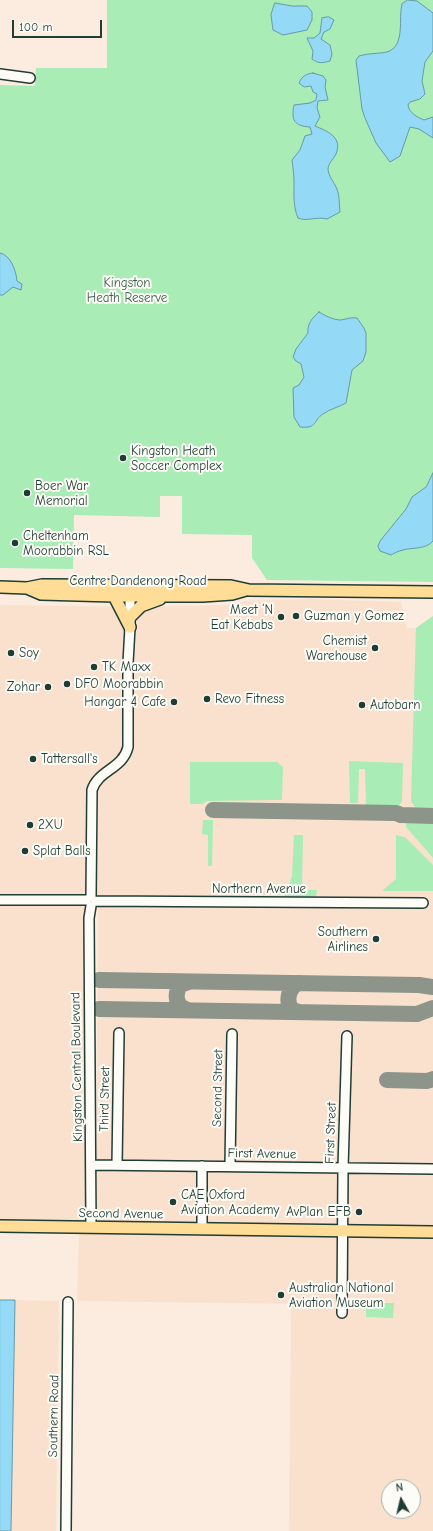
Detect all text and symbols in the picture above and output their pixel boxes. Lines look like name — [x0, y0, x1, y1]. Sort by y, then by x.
scale bar — [14, 12, 104, 38]
text: 100 m — [19, 20, 52, 34]
park label: Kingston Heath Reserve — [87, 275, 167, 306]
place label: Kingston Heath Soccer Complex — [131, 443, 222, 474]
marker: Kingston Heath Soccer Complex — [118, 453, 128, 463]
place label: Boer War Memorial — [35, 478, 88, 509]
marker: Boer War Memorial — [22, 488, 32, 498]
place label: Cheltenham Moorabbin RSL — [23, 528, 109, 559]
marker: Cheltenham Moorabbin RSL — [10, 538, 20, 548]
street label: Centre Dandenong Road — [69, 573, 207, 589]
place label: Meet ‘N Eat Kebabs — [211, 602, 273, 633]
place label: Guzman y Gomez — [304, 608, 404, 624]
marker: Guzman y Gomez — [291, 611, 301, 621]
marker: Meet ‘N Eat Kebabs — [276, 612, 286, 622]
place label: Chemist Warehouse — [306, 633, 367, 664]
marker: Chemist Warehouse — [370, 643, 380, 653]
place label: Soy — [19, 645, 39, 661]
marker: Soy — [6, 648, 16, 658]
place label: TK Maxx — [102, 659, 150, 675]
marker: TK Maxx — [89, 662, 99, 672]
place label: DFO Moorabbin — [75, 676, 163, 692]
place label: Zohar — [7, 679, 40, 695]
marker: DFO Moorabbin — [62, 679, 72, 689]
marker: Zohar — [43, 682, 53, 692]
place label: Revo Fitness — [215, 691, 284, 707]
place label: Hangar 4 Cafe — [84, 694, 166, 710]
marker: Revo Fitness — [202, 694, 212, 704]
marker: Hangar 4 Cafe — [169, 697, 179, 707]
place label: Autobarn — [370, 697, 420, 713]
marker: Autobarn — [357, 700, 367, 710]
place label: Tattersall's — [41, 751, 98, 767]
marker: Tattersall's — [28, 754, 38, 764]
place label: 2XU — [38, 817, 63, 833]
marker: 2XU — [25, 820, 35, 830]
place label: Splat Balls — [33, 843, 91, 859]
marker: Splat Balls — [20, 846, 30, 856]
street label: Northern Avenue — [212, 881, 306, 897]
place label: Southern Airlines — [318, 924, 368, 955]
marker: Southern Airlines — [371, 934, 381, 944]
street label: Kingston Central Boulevard — [68, 992, 86, 1142]
street label: Second Street — [210, 1049, 226, 1127]
street label: Third Street — [97, 1066, 113, 1132]
street label: First Street — [322, 1102, 340, 1164]
street label: First Avenue — [228, 1146, 296, 1162]
place label: CAE Oxford Aviation Academy — [181, 1187, 279, 1218]
marker: CAE Oxford Aviation Academy — [168, 1197, 178, 1207]
place label: AvPlan EFB — [286, 1204, 351, 1220]
street label: Second Avenue — [78, 1205, 164, 1223]
marker: AvPlan EFB — [354, 1207, 364, 1217]
place label: Australian National Aviation Museum — [289, 1280, 394, 1311]
marker: Australian National Aviation Museum — [276, 1290, 286, 1300]
street label: Southern Road — [45, 1375, 63, 1457]
north arrow — [381, 1479, 421, 1519]
text: N — [395, 1481, 404, 1495]

